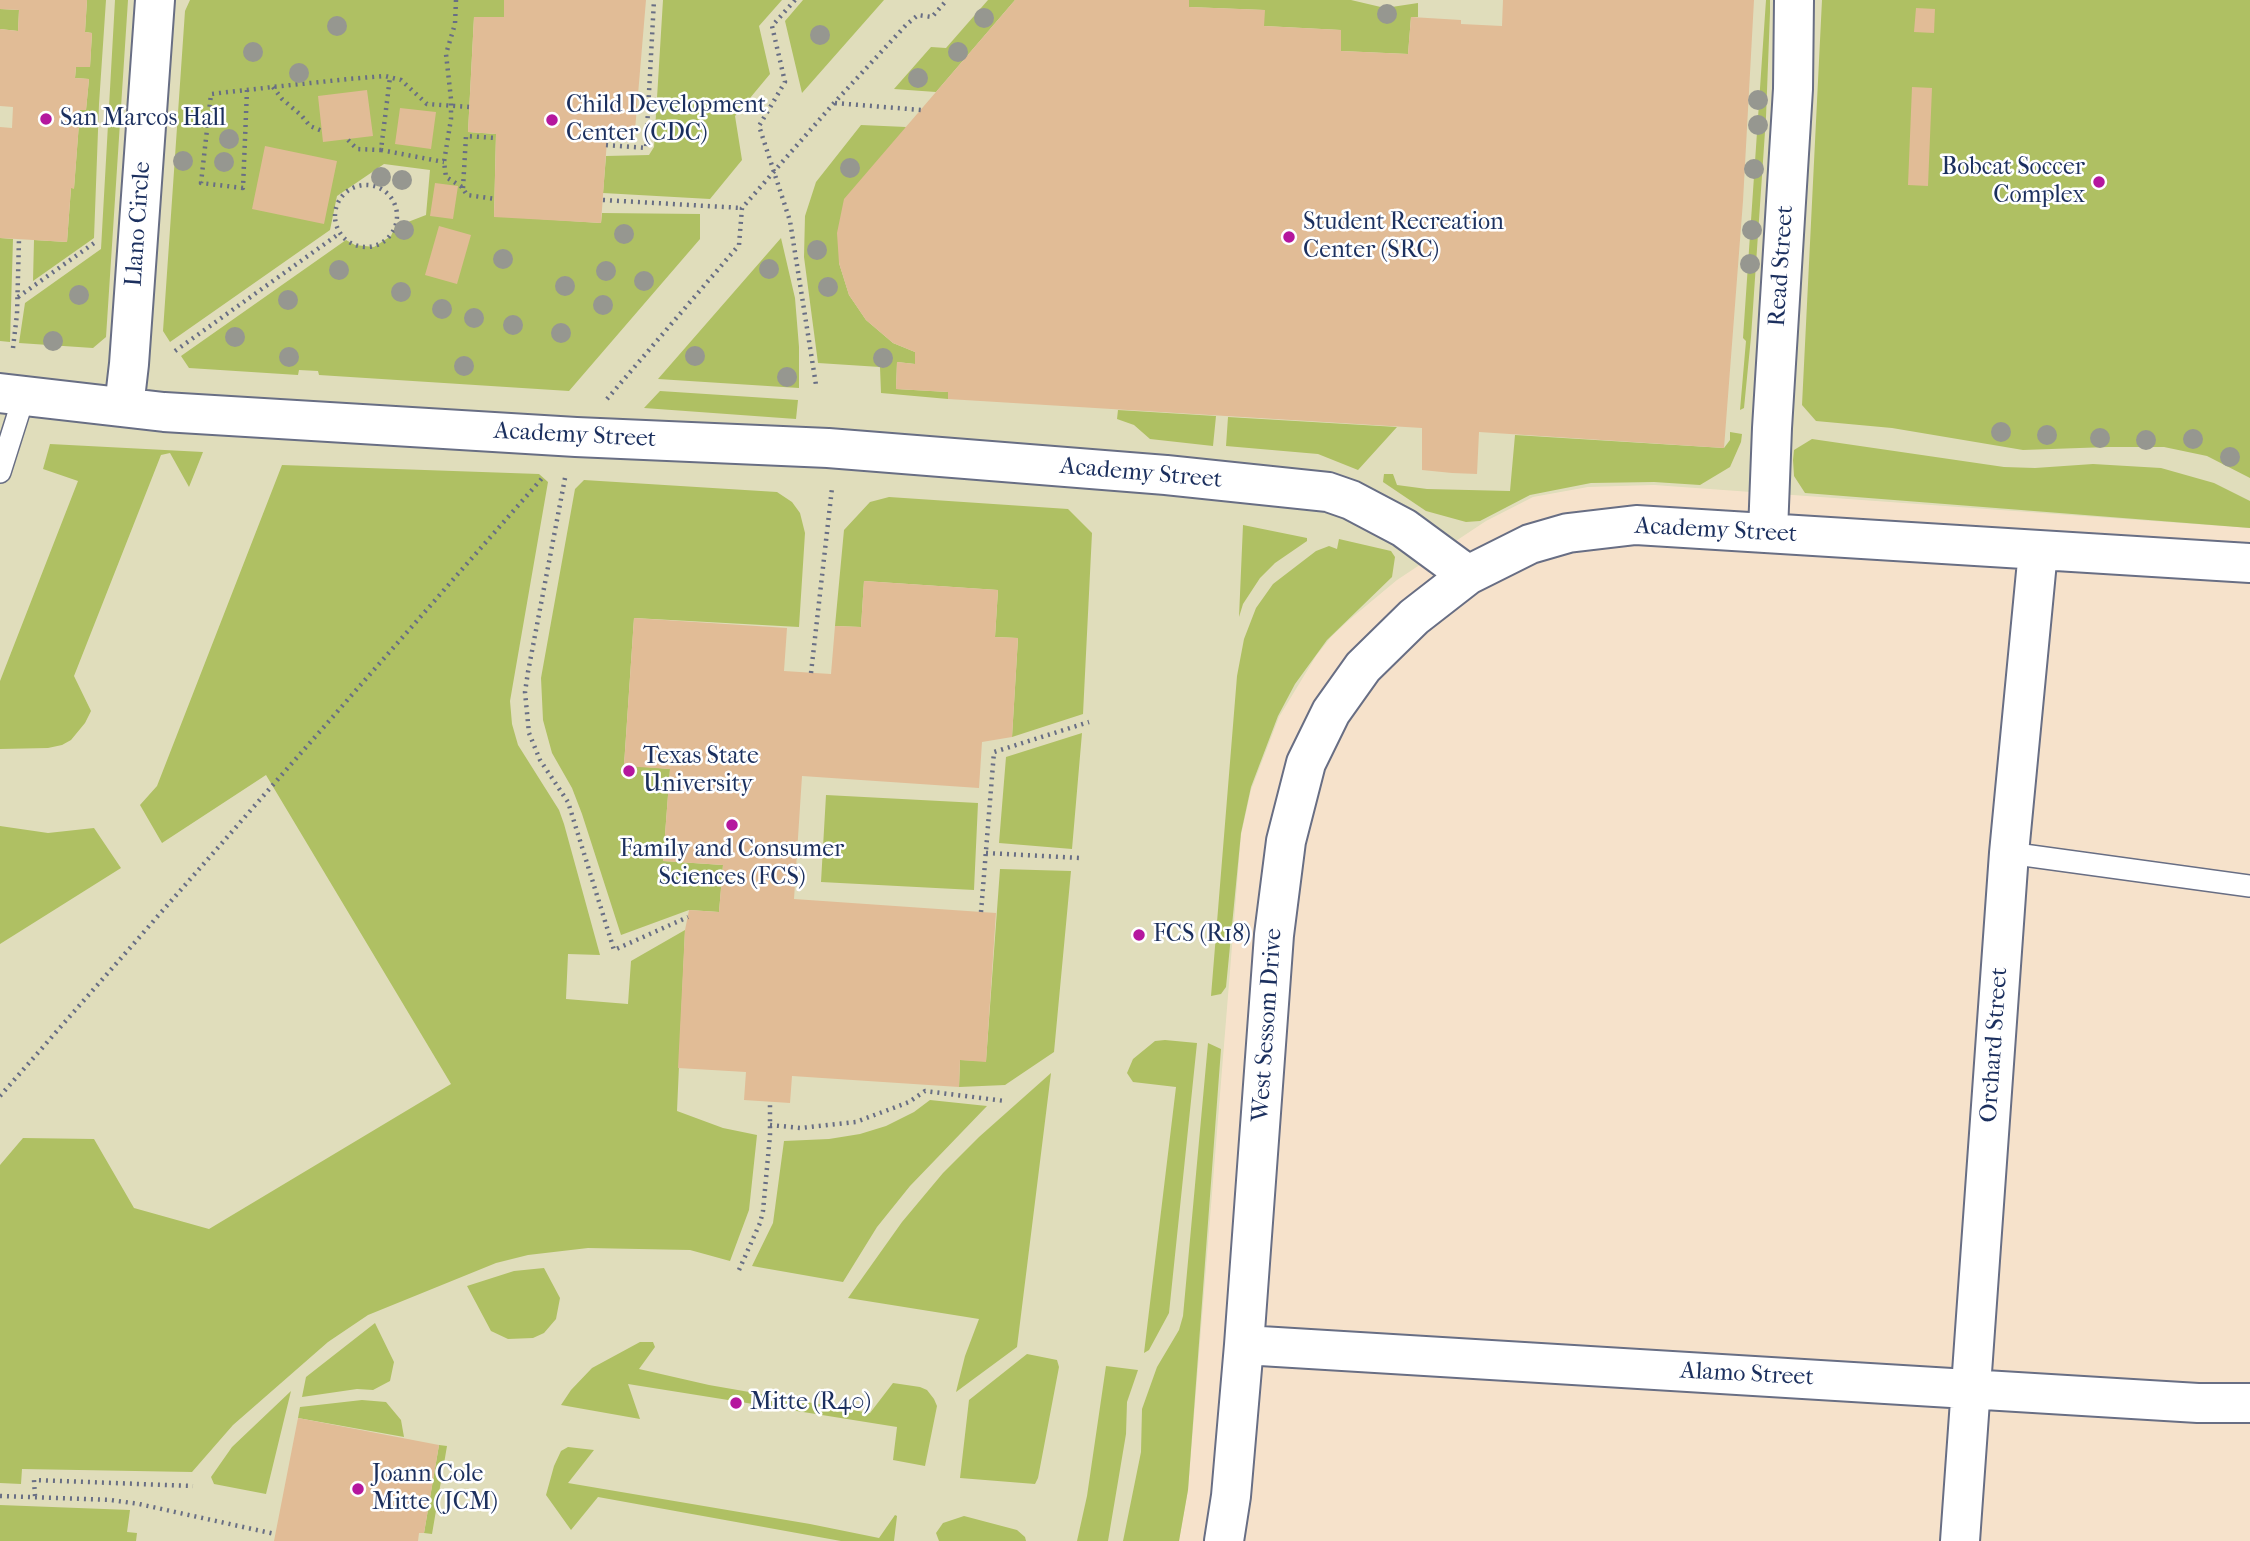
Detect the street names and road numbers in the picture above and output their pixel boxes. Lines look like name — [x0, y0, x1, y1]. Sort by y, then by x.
street label: Llano Circle — [120, 160, 158, 288]
street label: Read Street — [1763, 204, 1801, 328]
street label: Academy Street — [493, 417, 657, 455]
street label: Academy Street — [1059, 453, 1223, 495]
street label: Academy Street — [1634, 512, 1798, 550]
street label: West Sessom Drive — [1247, 927, 1289, 1123]
street label: Orchard Street — [1975, 966, 2015, 1124]
street label: Alamo Street — [1679, 1357, 1815, 1393]

